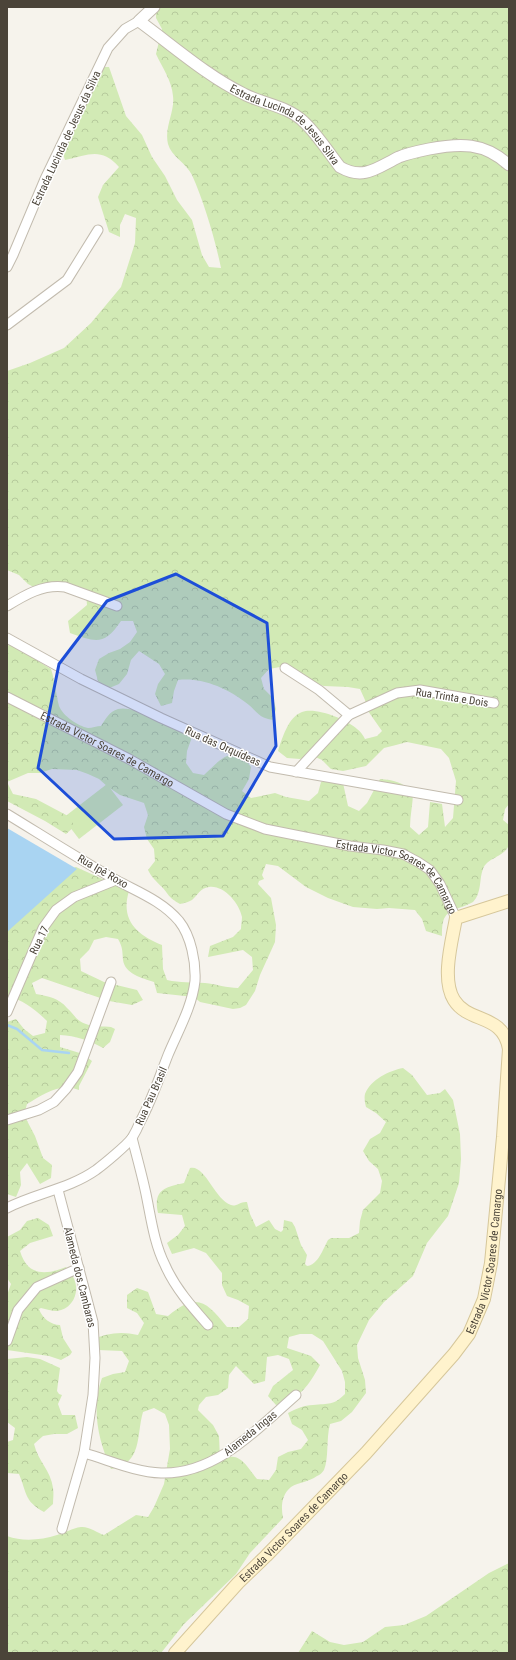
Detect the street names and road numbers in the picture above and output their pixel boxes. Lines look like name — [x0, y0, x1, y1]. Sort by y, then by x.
street label: Estrada Lucinda de Jesus da Silva — [29, 69, 103, 208]
street label: Estrada Lucinda de Jesus Silva — [228, 82, 342, 167]
street label: Rua Trinta e Dois — [415, 685, 489, 710]
street label: Estrada Victor Soares de Camargo — [38, 709, 176, 790]
street label: Rua das Orquídeas — [183, 724, 263, 769]
street label: Estrada Victor Soares de Camargo — [335, 837, 459, 917]
street label: Rua Ipê Roxo — [75, 852, 131, 891]
street label: Rua 17 — [27, 924, 52, 956]
street label: Rua Pau Brasil — [133, 1065, 170, 1127]
street label: Estrada Victor Soares de Camargo — [464, 1188, 505, 1336]
street label: Alameda dos Cambaras — [61, 1225, 98, 1329]
street label: Alameda Ingas — [221, 1408, 280, 1459]
street label: Estrada Victor Soares de Camargo — [237, 1469, 351, 1585]

